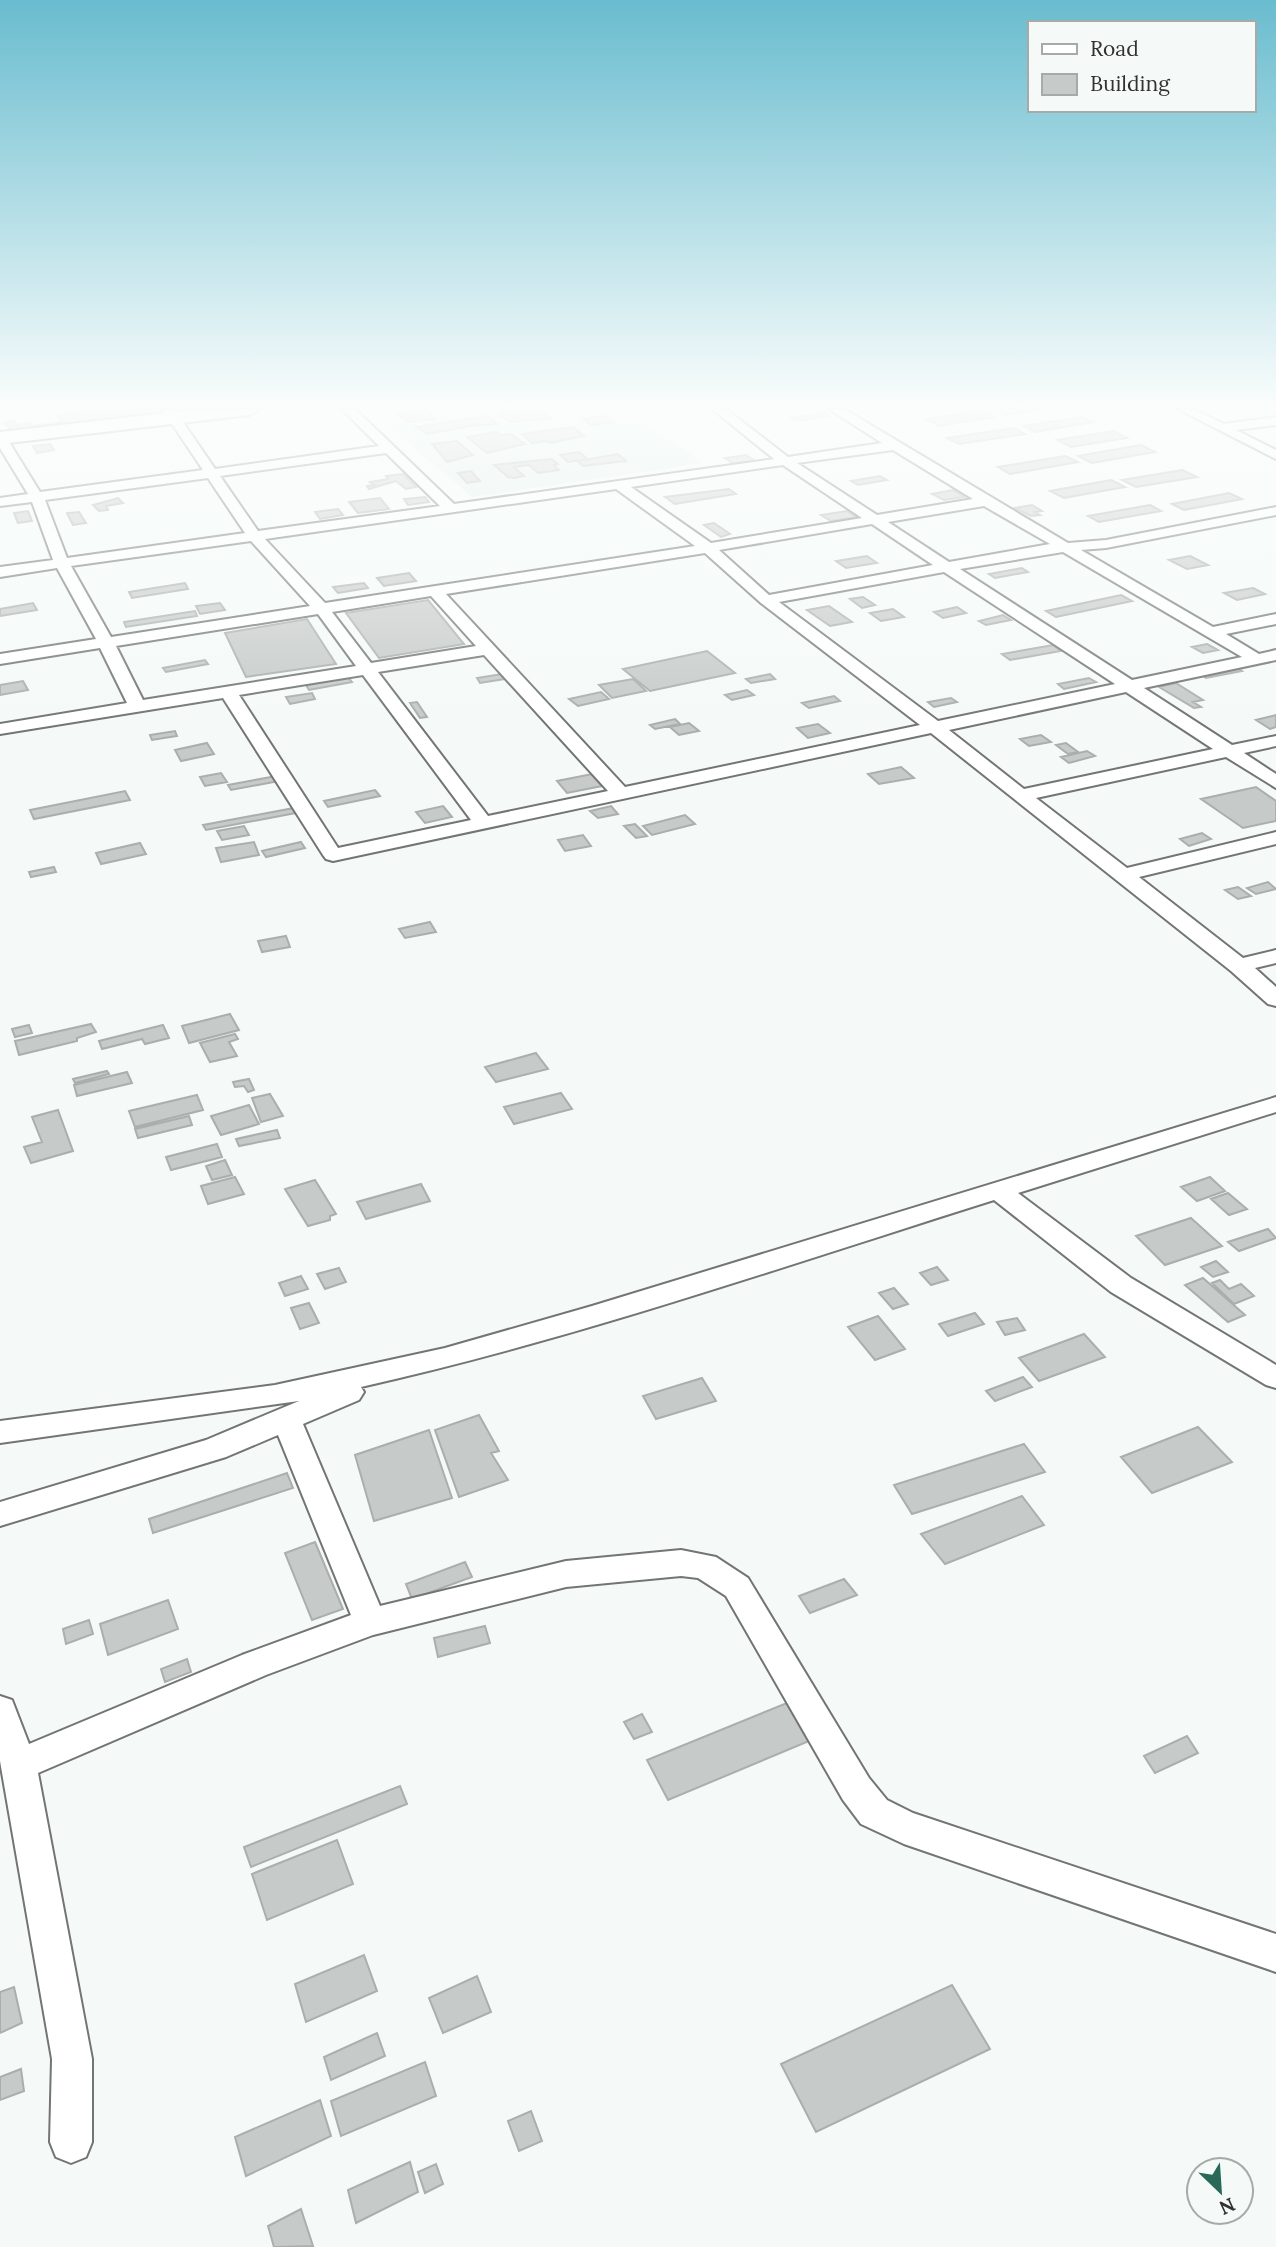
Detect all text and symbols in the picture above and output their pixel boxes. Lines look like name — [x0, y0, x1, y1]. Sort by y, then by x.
legend — [1028, 21, 1255, 112]
text: Road — [1090, 35, 1139, 62]
text: Building — [1090, 70, 1170, 97]
north arrow — [1185, 2156, 1255, 2226]
text: N — [1215, 2192, 1239, 2221]

